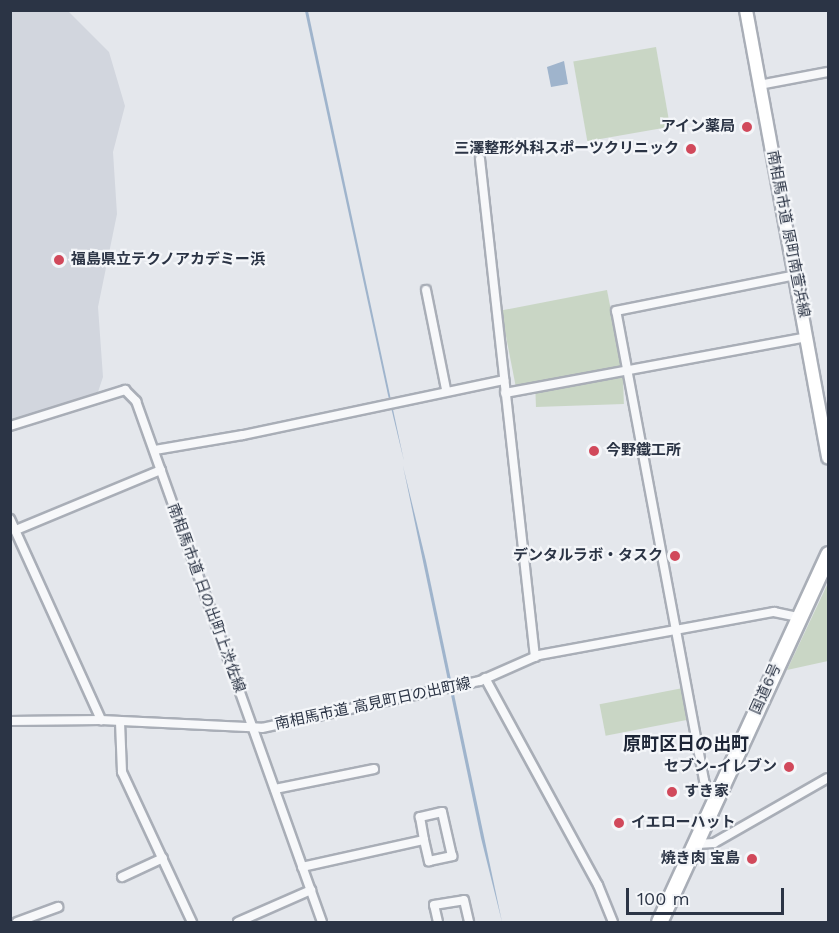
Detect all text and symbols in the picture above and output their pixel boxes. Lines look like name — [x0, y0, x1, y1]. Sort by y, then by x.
place label: アイン薬局 — [660, 118, 735, 136]
marker: アイン薬局 — [740, 120, 754, 134]
place label: 三澤整形外科スポーツクリニック — [454, 140, 679, 158]
marker: 三澤整形外科スポーツクリニック — [684, 142, 698, 156]
street label: 南相馬市道 原町南萱浜線 — [763, 149, 813, 319]
place label: 福島県立テクノアカデミー浜 — [71, 251, 266, 269]
marker: 福島県立テクノアカデミー浜 — [52, 253, 66, 267]
place label: 今野鐵工所 — [606, 442, 681, 460]
marker: 今野鐵工所 — [587, 444, 601, 458]
street label: 南相馬市道 日の出町上渋佐線 — [163, 501, 249, 695]
place label: デンタルラボ・タスク — [513, 547, 663, 565]
marker: デンタルラボ・タスク — [668, 549, 682, 563]
street label: 国道6号 — [747, 661, 785, 717]
street label: 南相馬市道 高見町日の出町線 — [273, 674, 473, 734]
district label: 原町区日の出町 — [623, 733, 749, 755]
place label: セブン-イレブン — [664, 758, 777, 776]
marker: セブン-イレブン — [782, 760, 796, 774]
place label: すき家 — [684, 783, 729, 801]
marker: すき家 — [665, 785, 679, 799]
place label: イエローハット — [631, 814, 736, 832]
marker: イエローハット — [612, 816, 626, 830]
place label: 焼き肉 宝島 — [661, 850, 740, 868]
marker: 焼き肉 宝島 — [745, 852, 759, 866]
scale bar — [629, 876, 786, 914]
text: 100 m — [637, 888, 690, 909]

